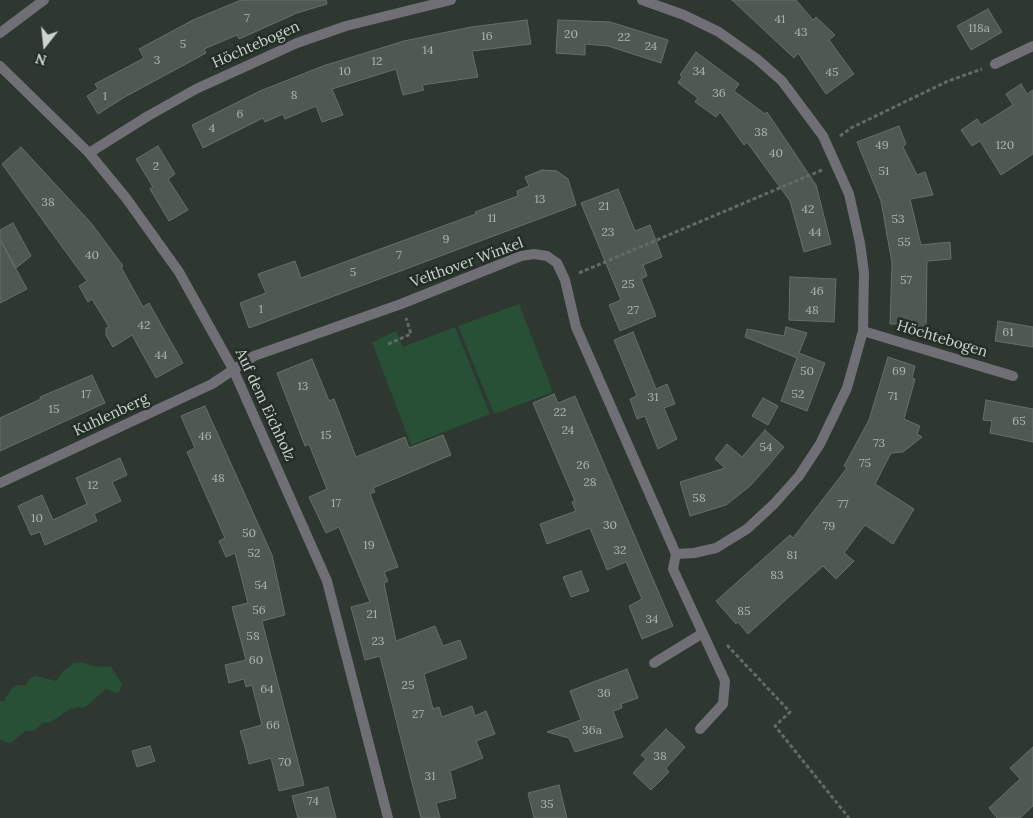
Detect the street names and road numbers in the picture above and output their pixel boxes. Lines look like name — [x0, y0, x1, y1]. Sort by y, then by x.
street label: Höchtebogen — [209, 18, 303, 72]
street label: Velthover Winkel — [408, 234, 526, 292]
street label: Höchtebogen — [894, 317, 990, 361]
street label: Auf dem Eichholz — [231, 346, 299, 464]
street label: Kuhlenberg — [71, 390, 151, 440]

